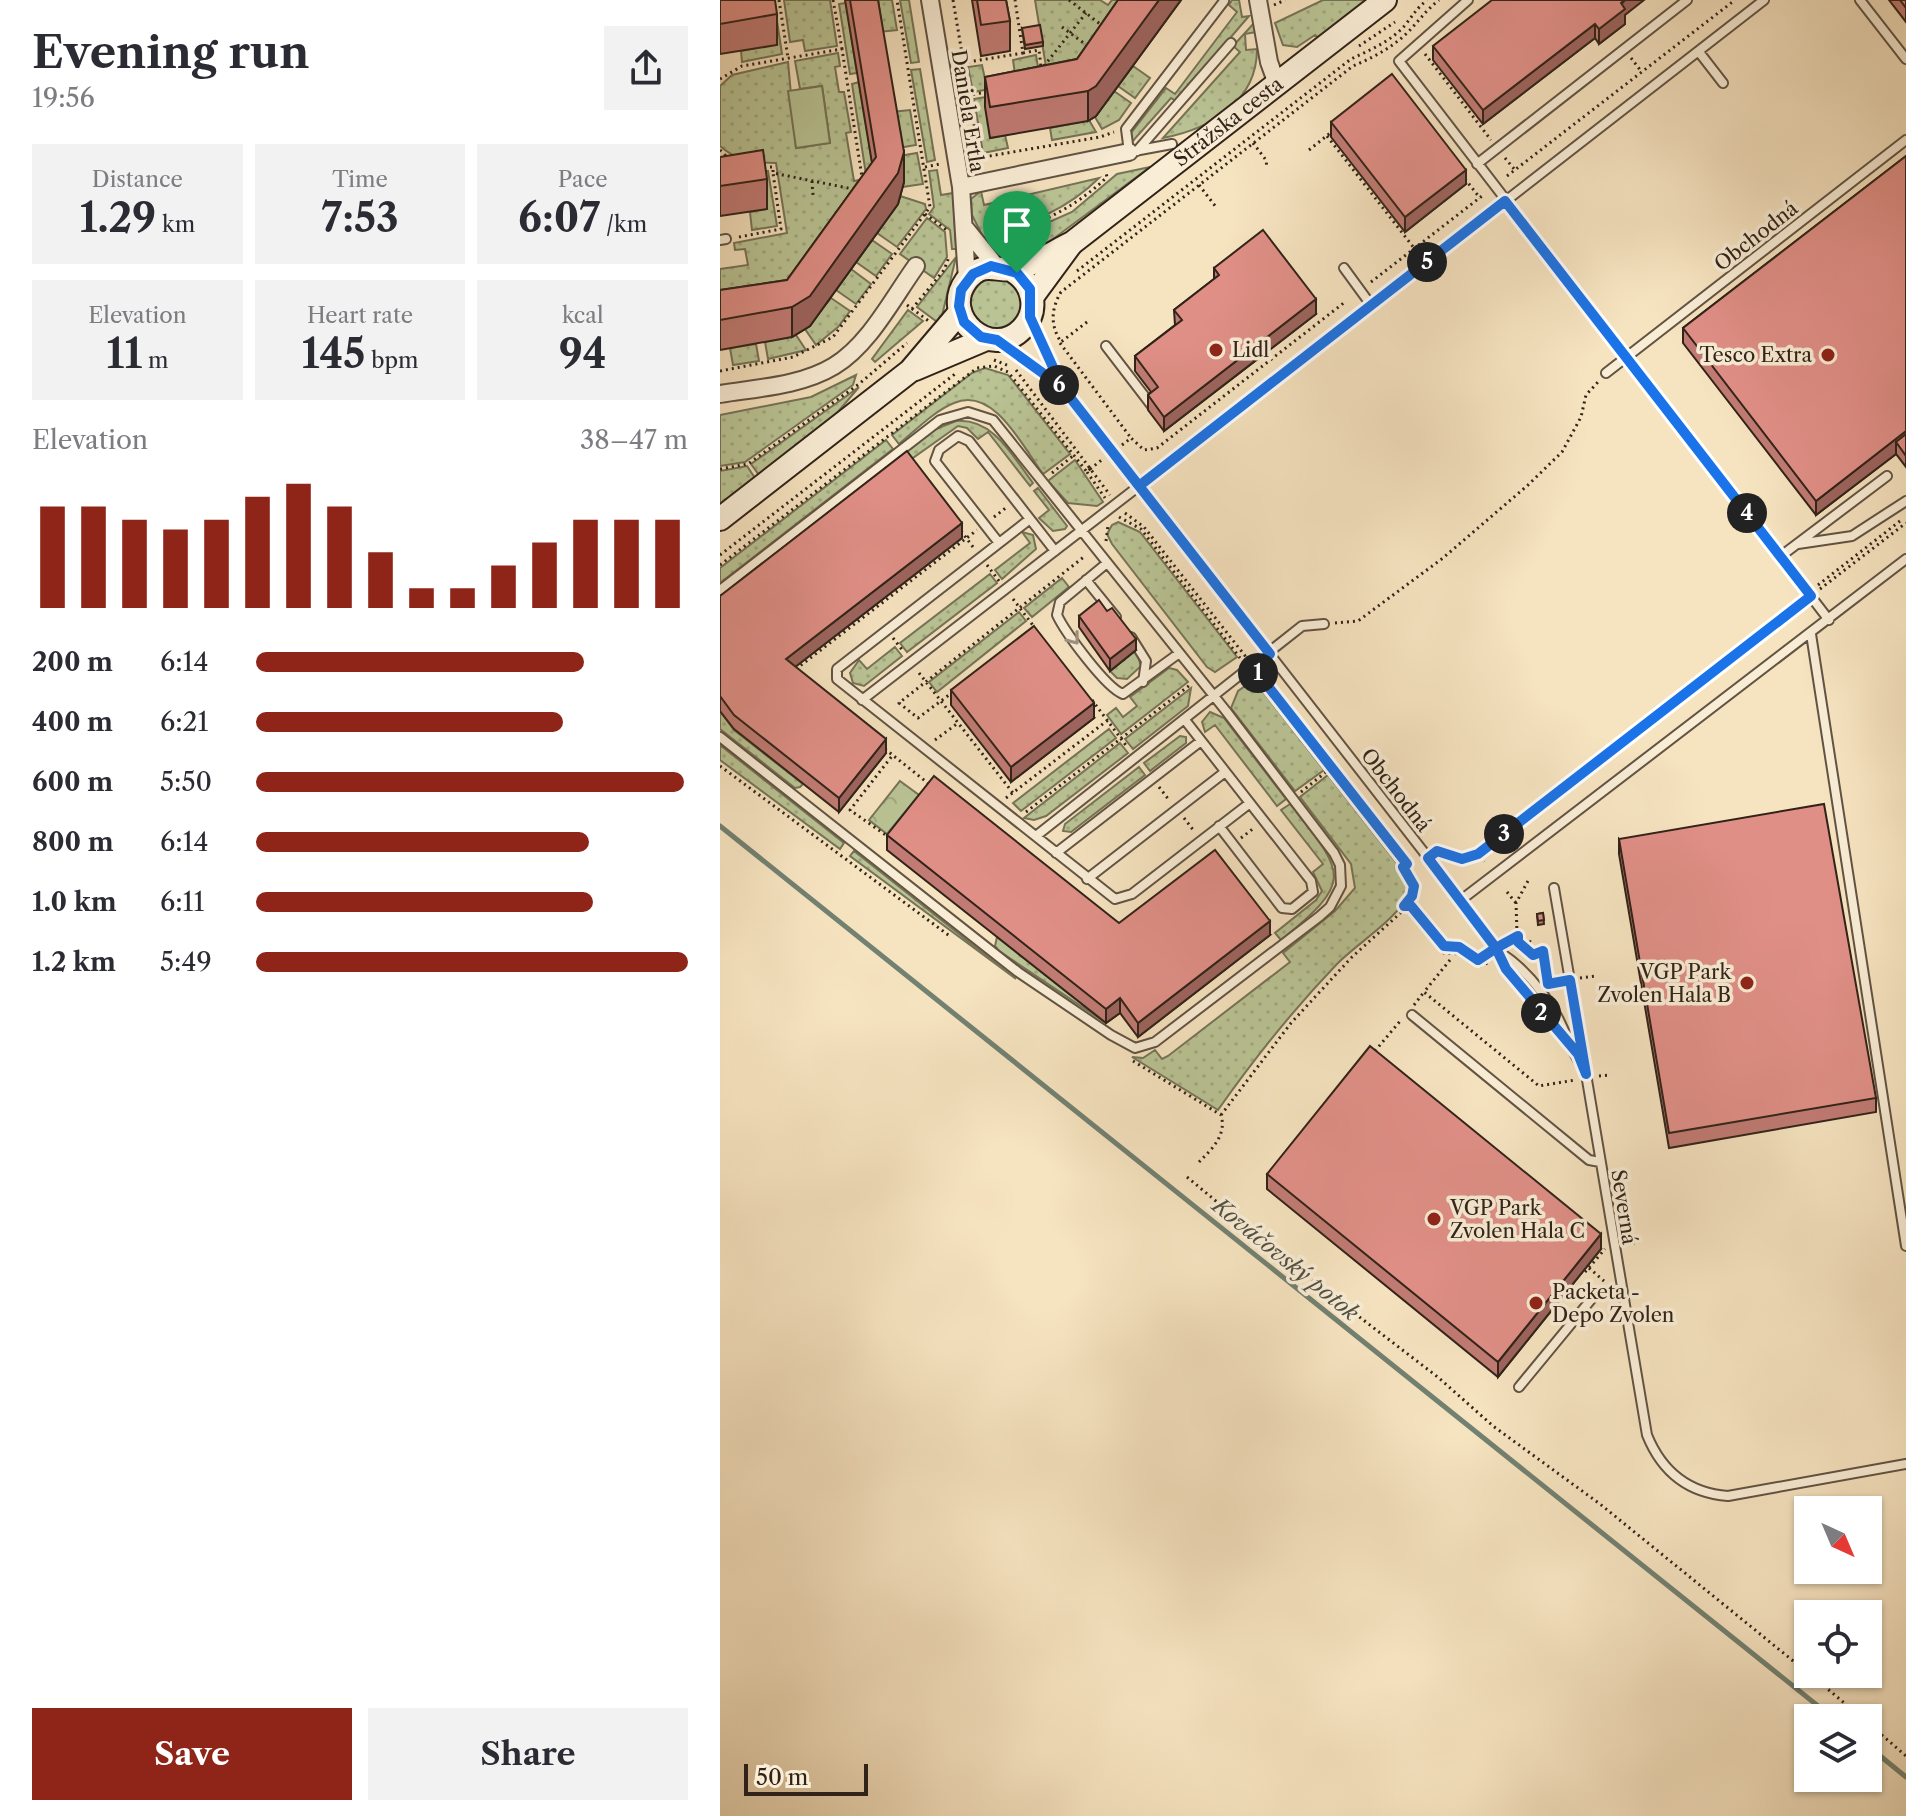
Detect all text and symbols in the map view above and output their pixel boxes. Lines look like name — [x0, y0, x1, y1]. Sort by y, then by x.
text: Evening run — [32, 25, 309, 79]
button: share — [604, 26, 688, 110]
street label: Daniela Ertla — [946, 48, 990, 175]
street label: Strážska cesta — [1169, 71, 1288, 171]
text: 19:56 — [32, 82, 95, 114]
text: Distance — [92, 166, 183, 193]
text: Time — [332, 166, 388, 193]
text: Pace — [558, 166, 608, 193]
pin — [983, 191, 1051, 273]
text: 1.29 — [80, 193, 156, 242]
text: 7:53 — [321, 193, 399, 242]
text: 6:07 — [518, 193, 600, 242]
street label: Obchodná — [1710, 196, 1803, 276]
icon: arrive — [995, 203, 1039, 247]
text: km — [156, 211, 195, 238]
text: /km — [600, 211, 647, 238]
pin: 5 — [1407, 242, 1447, 282]
text: 5 — [1421, 248, 1433, 275]
text: Elevation — [88, 302, 186, 329]
text: Heart rate — [307, 302, 413, 329]
text: kcal — [562, 302, 603, 329]
text: 11 — [106, 329, 142, 378]
text: 145 — [302, 329, 365, 378]
text: 94 — [559, 329, 606, 378]
place label: Lidl — [1232, 338, 1269, 362]
marker: Lidl — [1207, 341, 1225, 359]
place label: Tesco Extra — [1700, 343, 1812, 367]
marker: Tesco Extra — [1819, 346, 1837, 364]
text: m — [142, 347, 169, 374]
text: bpm — [365, 347, 418, 374]
pin: 6 — [1039, 365, 1079, 405]
text: 6 — [1052, 371, 1066, 398]
text: Elevation — [32, 424, 148, 456]
text: 38–47 m — [580, 424, 688, 456]
pin: 4 — [1727, 493, 1767, 533]
text: 4 — [1740, 499, 1754, 526]
one-way arrow — [1064, 630, 1078, 645]
text: 200 m — [32, 646, 113, 678]
text: 6:14 — [160, 646, 208, 678]
pin: 1 — [1238, 653, 1278, 693]
text: 1 — [1253, 659, 1263, 686]
text: 400 m — [32, 706, 113, 738]
text: 6:21 — [160, 706, 208, 738]
street label: Obchodná — [1356, 744, 1436, 837]
text: 600 m — [32, 766, 113, 798]
text: 5:50 — [160, 766, 212, 798]
pin: 3 — [1484, 814, 1524, 854]
text: 3 — [1498, 820, 1510, 847]
text: 800 m — [32, 826, 114, 858]
text: 6:14 — [160, 826, 208, 858]
text: 1.0 km — [32, 886, 117, 918]
text: 6:11 — [160, 886, 204, 918]
text: 1.2 km — [32, 946, 116, 978]
text: 5:49 — [160, 946, 212, 978]
place label: VGP Park Zvolen Hala B — [1598, 960, 1732, 1007]
marker: VGP Park Zvolen Hala B — [1738, 974, 1756, 992]
pin: 2 — [1521, 993, 1561, 1033]
text: 2 — [1535, 999, 1548, 1026]
street label: Severná — [1606, 1168, 1642, 1247]
water label: Kováčovský potok — [1206, 1191, 1365, 1327]
place label: VGP Park Zvolen Hala C — [1449, 1196, 1585, 1243]
marker: VGP Park Zvolen Hala C — [1425, 1210, 1443, 1228]
place label: Packeta - Depo Zvolen — [1552, 1280, 1675, 1327]
marker: Packeta - Depo Zvolen — [1527, 1294, 1545, 1312]
north arrow — [1794, 1496, 1882, 1584]
map controls — [1794, 1496, 1882, 1792]
button: locate — [1794, 1600, 1882, 1688]
button: layers — [1794, 1704, 1882, 1792]
button: Save — [32, 1708, 352, 1800]
button: Share — [368, 1708, 688, 1800]
scale bar — [744, 1760, 868, 1796]
text: 50 m — [756, 1764, 808, 1791]

